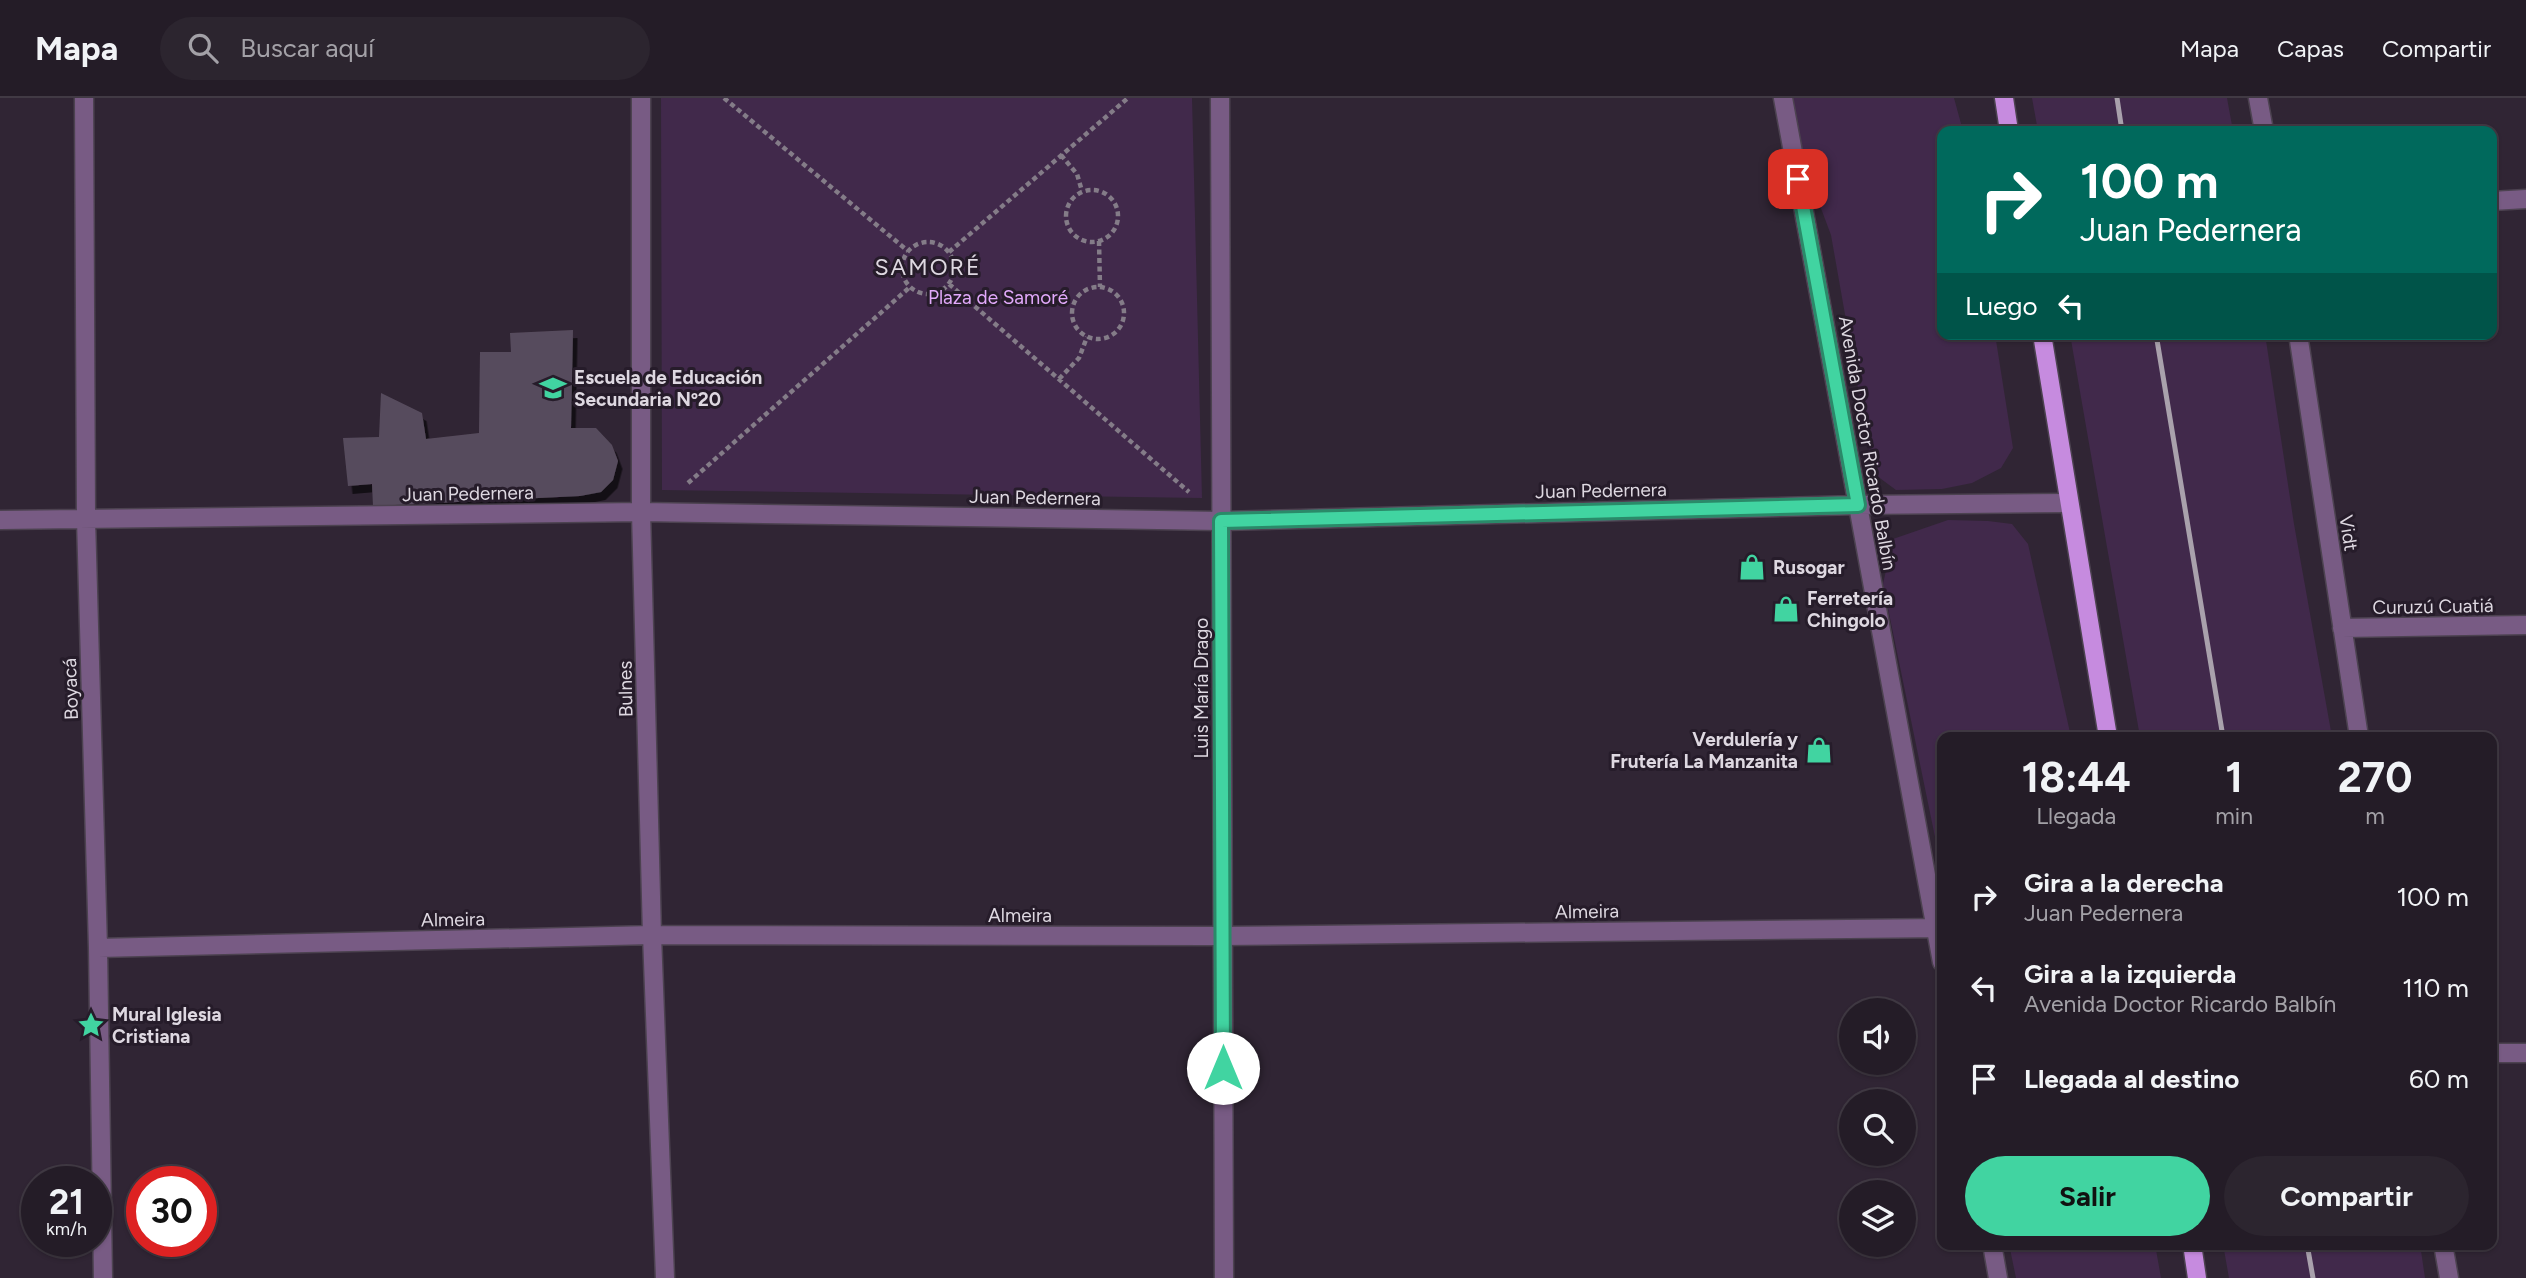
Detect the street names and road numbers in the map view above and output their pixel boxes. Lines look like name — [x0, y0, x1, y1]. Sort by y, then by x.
street label: Avenida Doctor Ricardo Balbín — [1834, 314, 1901, 572]
street label: Juan Pedernera — [1535, 478, 1667, 503]
street label: Juan Pedernera — [402, 481, 534, 506]
street label: Juan Pedernera — [969, 485, 1101, 510]
street label: Vidt — [2334, 514, 2363, 553]
street label: Curuzú Cuatiá — [2372, 594, 2494, 619]
street label: Luis María Drago — [1190, 618, 1213, 758]
street label: Boyacá — [58, 658, 83, 720]
street label: Bulnes — [614, 661, 637, 717]
street label: Almeira — [1555, 899, 1619, 924]
street label: Almeira — [988, 904, 1052, 927]
street label: Almeira — [421, 907, 485, 932]

